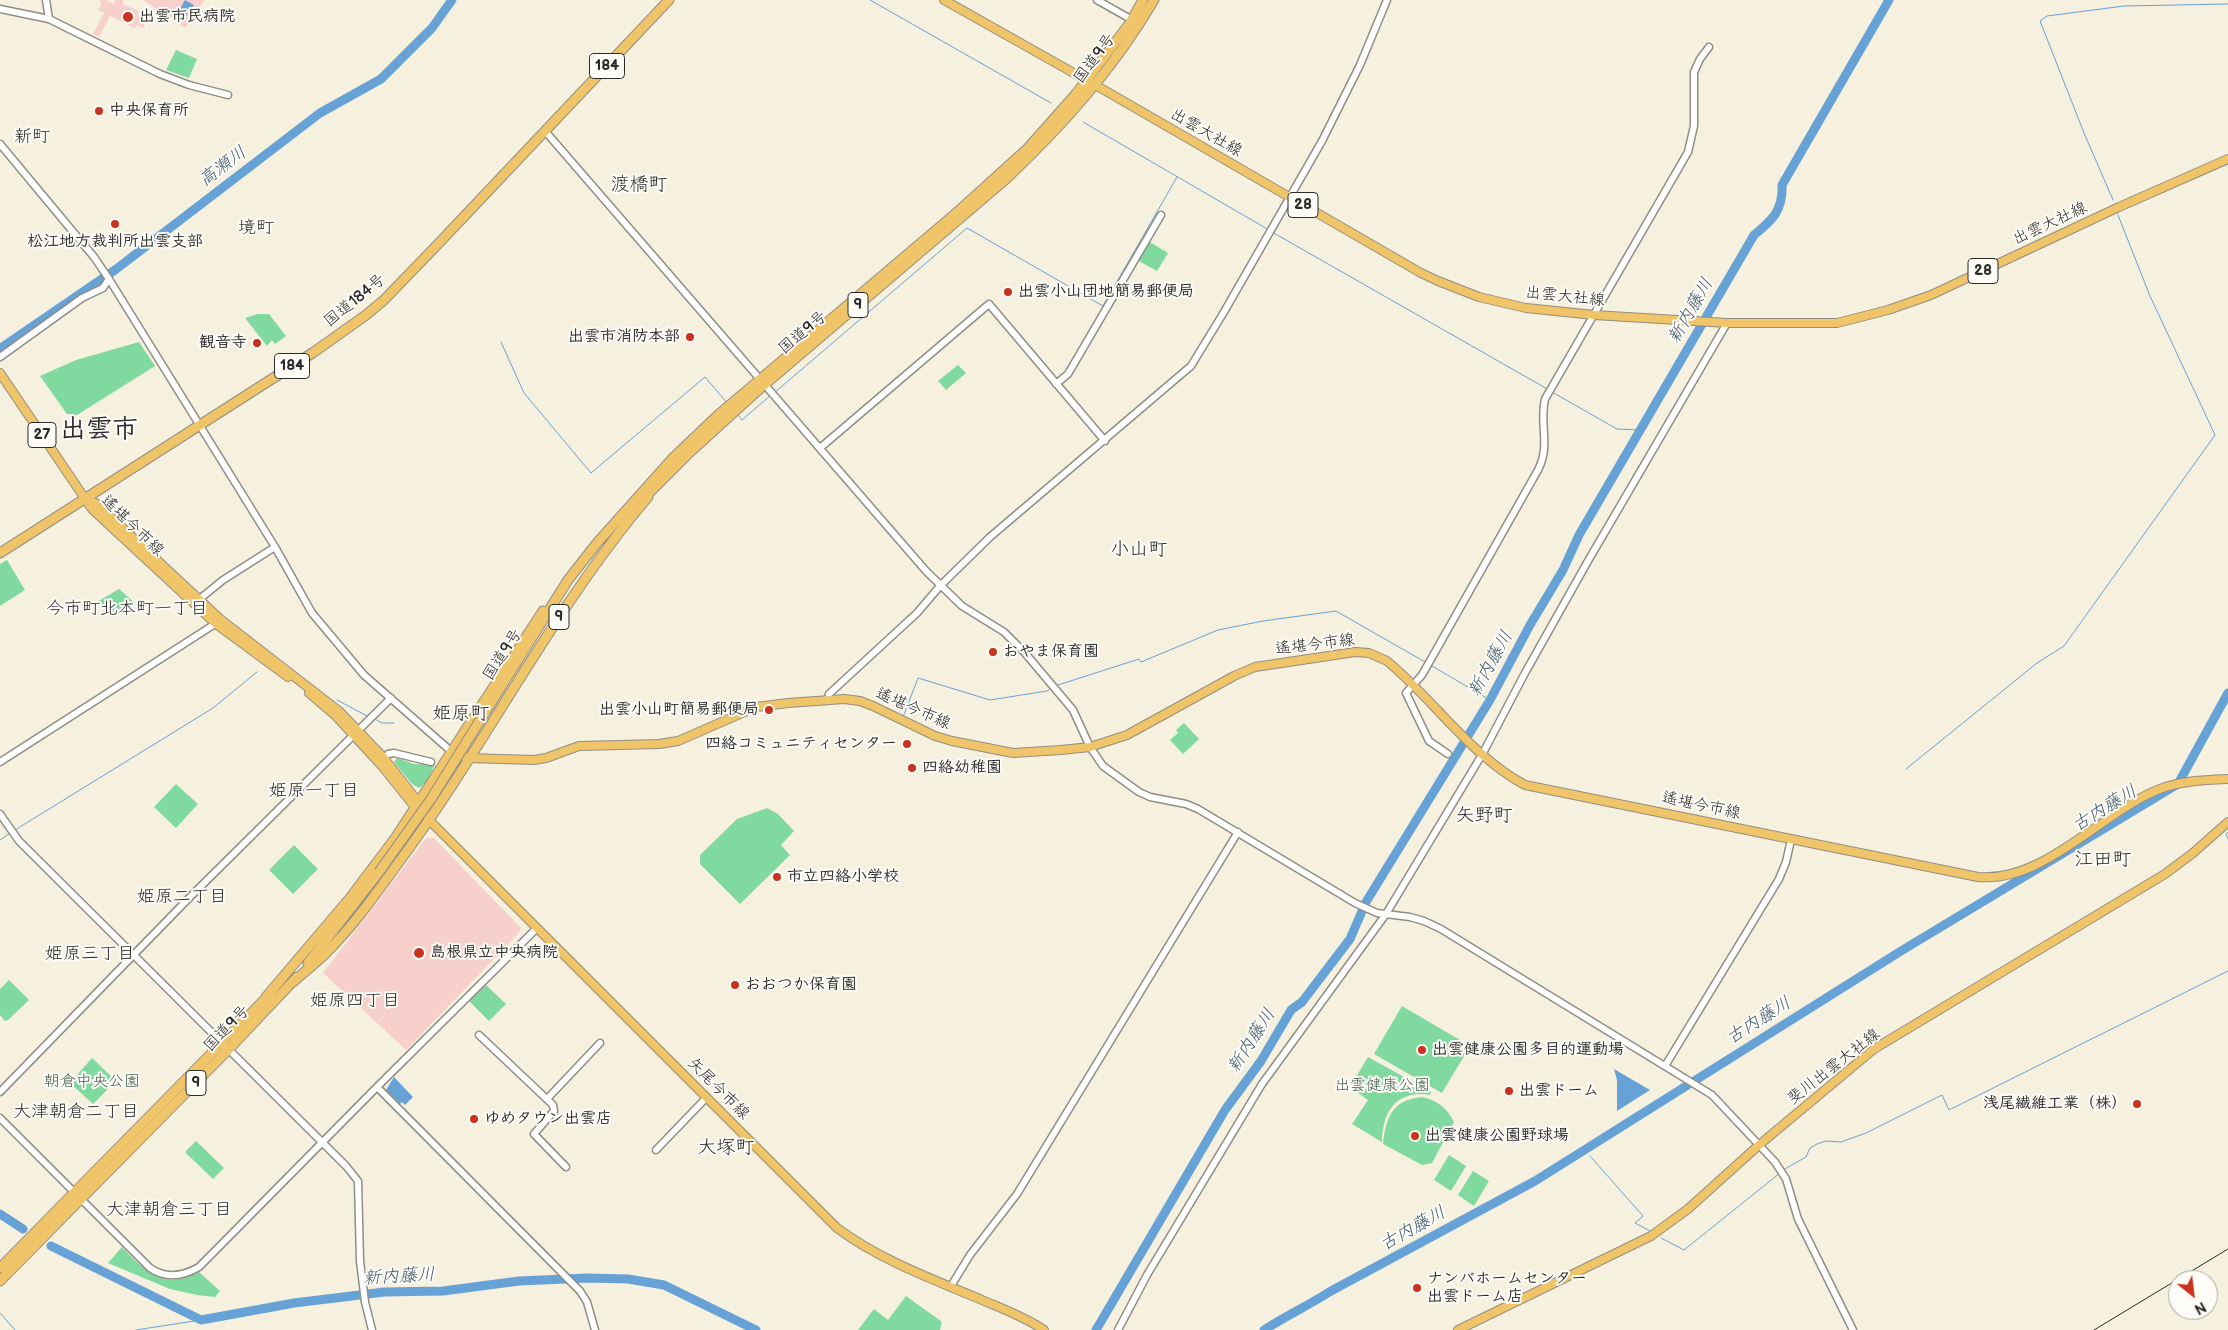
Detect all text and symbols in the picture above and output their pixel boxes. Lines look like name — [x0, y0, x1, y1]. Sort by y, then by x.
place label: 出雲市民病院 — [139, 7, 235, 27]
marker: 出雲市民病院 — [121, 10, 135, 24]
street label: 国道9号 — [1070, 30, 1120, 88]
road number: 184 — [590, 54, 624, 78]
place label: 中央保育所 — [109, 101, 189, 121]
marker: 中央保育所 — [93, 105, 105, 117]
street label: 出雲大社線 — [1167, 105, 1245, 161]
district label: 新町 — [14, 126, 50, 148]
water label: 高瀬川 — [195, 142, 251, 192]
district label: 渡橋町 — [611, 174, 667, 196]
road number: 28 — [1288, 192, 1318, 218]
street label: 出雲大社線 — [2010, 198, 2090, 250]
district label: 境町 — [238, 217, 274, 239]
marker: 松江地方裁判所出雲支部 — [109, 218, 121, 230]
place label: 松江地方裁判所出雲支部 — [27, 232, 203, 252]
road number: 28 — [1968, 258, 1998, 284]
street label: 国道184号 — [320, 270, 390, 332]
water label: 新内藤川 — [1664, 274, 1718, 348]
place label: 出雲小山団地簡易郵便局 — [1018, 282, 1194, 302]
street label: 出雲大社線 — [1524, 283, 1606, 311]
marker: 出雲小山団地簡易郵便局 — [1002, 286, 1014, 298]
road number: 9 — [848, 292, 868, 318]
street label: 国道9号 — [775, 307, 831, 359]
place label: 出雲市消防本部 — [568, 327, 680, 347]
marker: 出雲市消防本部 — [684, 331, 696, 343]
place label: 観音寺 — [199, 333, 247, 353]
marker: 観音寺 — [251, 337, 263, 349]
road number: 184 — [274, 354, 310, 378]
district label: 出雲市 — [60, 414, 138, 446]
road number: 27 — [28, 422, 56, 448]
street label: 遙堪今市線 — [97, 491, 167, 561]
district label: 小山町 — [1111, 539, 1167, 561]
district label: 今市町北本町一丁目 — [46, 598, 208, 620]
road number: 9 — [549, 604, 569, 630]
street label: 国道9号 — [479, 626, 527, 684]
water label: 新内藤川 — [1464, 627, 1518, 701]
street label: 遙堪今市線 — [1274, 631, 1356, 659]
place label: おやま保育園 — [1003, 642, 1099, 662]
marker: おやま保育園 — [987, 646, 999, 658]
street label: 遙堪今市線 — [873, 684, 953, 734]
place label: 出雲小山町簡易郵便局 — [599, 700, 759, 720]
district label: 姫原町 — [433, 703, 489, 725]
marker: 出雲小山町簡易郵便局 — [763, 704, 775, 716]
place label: 四絡コミュニティセンター — [705, 734, 897, 754]
marker: 四絡コミュニティセンター — [901, 738, 913, 750]
place label: 四絡幼稚園 — [922, 758, 1002, 778]
marker: 四絡幼稚園 — [906, 762, 918, 774]
district label: 姫原一丁目 — [269, 780, 359, 802]
water label: 古内藤川 — [2069, 781, 2141, 837]
street label: 遙堪今市線 — [1660, 788, 1742, 824]
district label: 矢野町 — [1456, 805, 1512, 827]
district label: 江田町 — [2075, 849, 2131, 871]
place label: 市立四絡小学校 — [787, 867, 899, 887]
marker: 市立四絡小学校 — [771, 871, 783, 883]
district label: 姫原二丁目 — [137, 886, 227, 908]
district label: 姫原三丁目 — [45, 943, 135, 965]
place label: 島根県立中央病院 — [430, 943, 558, 963]
marker: 島根県立中央病院 — [412, 946, 426, 960]
place label: おおつか保育園 — [745, 975, 857, 995]
marker: おおつか保育園 — [729, 979, 741, 991]
district label: 姫原四丁目 — [310, 990, 400, 1012]
water label: 古内藤川 — [1723, 993, 1795, 1049]
street label: 国道9号 — [200, 1002, 254, 1056]
water label: 新内藤川 — [1223, 1005, 1281, 1077]
street label: 斐川出雲大社線 — [1784, 1025, 1884, 1109]
place label: 出雲健康公園多目的運動場 — [1432, 1040, 1624, 1060]
marker: 出雲健康公園多目的運動場 — [1416, 1044, 1428, 1056]
street label: 矢尾今市線 — [683, 1054, 753, 1124]
road number: 9 — [186, 1070, 206, 1096]
park label: 朝倉中央公園 — [44, 1072, 140, 1092]
park label: 出雲健康公園 — [1334, 1076, 1430, 1096]
place label: 出雲ドーム — [1519, 1081, 1599, 1101]
marker: 出雲ドーム — [1503, 1085, 1515, 1097]
place label: 浅尾繊維工業（株） — [1983, 1094, 2127, 1114]
marker: 浅尾繊維工業（株） — [2131, 1098, 2143, 1110]
district label: 大津朝倉二丁目 — [13, 1101, 139, 1123]
place label: ゆめタウン出雲店 — [484, 1109, 612, 1129]
marker: ゆめタウン出雲店 — [468, 1113, 480, 1125]
place label: 出雲健康公園野球場 — [1425, 1126, 1569, 1146]
marker: 出雲健康公園野球場 — [1409, 1130, 1421, 1142]
district label: 大塚町 — [698, 1137, 754, 1159]
district label: 大津朝倉三丁目 — [106, 1199, 232, 1221]
water label: 古内藤川 — [1376, 1202, 1450, 1256]
water label: 新内藤川 — [362, 1264, 436, 1290]
place label: ナンバホームセンター 出雲ドーム店 — [1427, 1269, 1587, 1307]
north arrow — [2168, 1270, 2218, 1320]
marker: ナンバホームセンター 出雲ドーム店 — [1411, 1282, 1423, 1294]
text: N — [2191, 1298, 2209, 1318]

